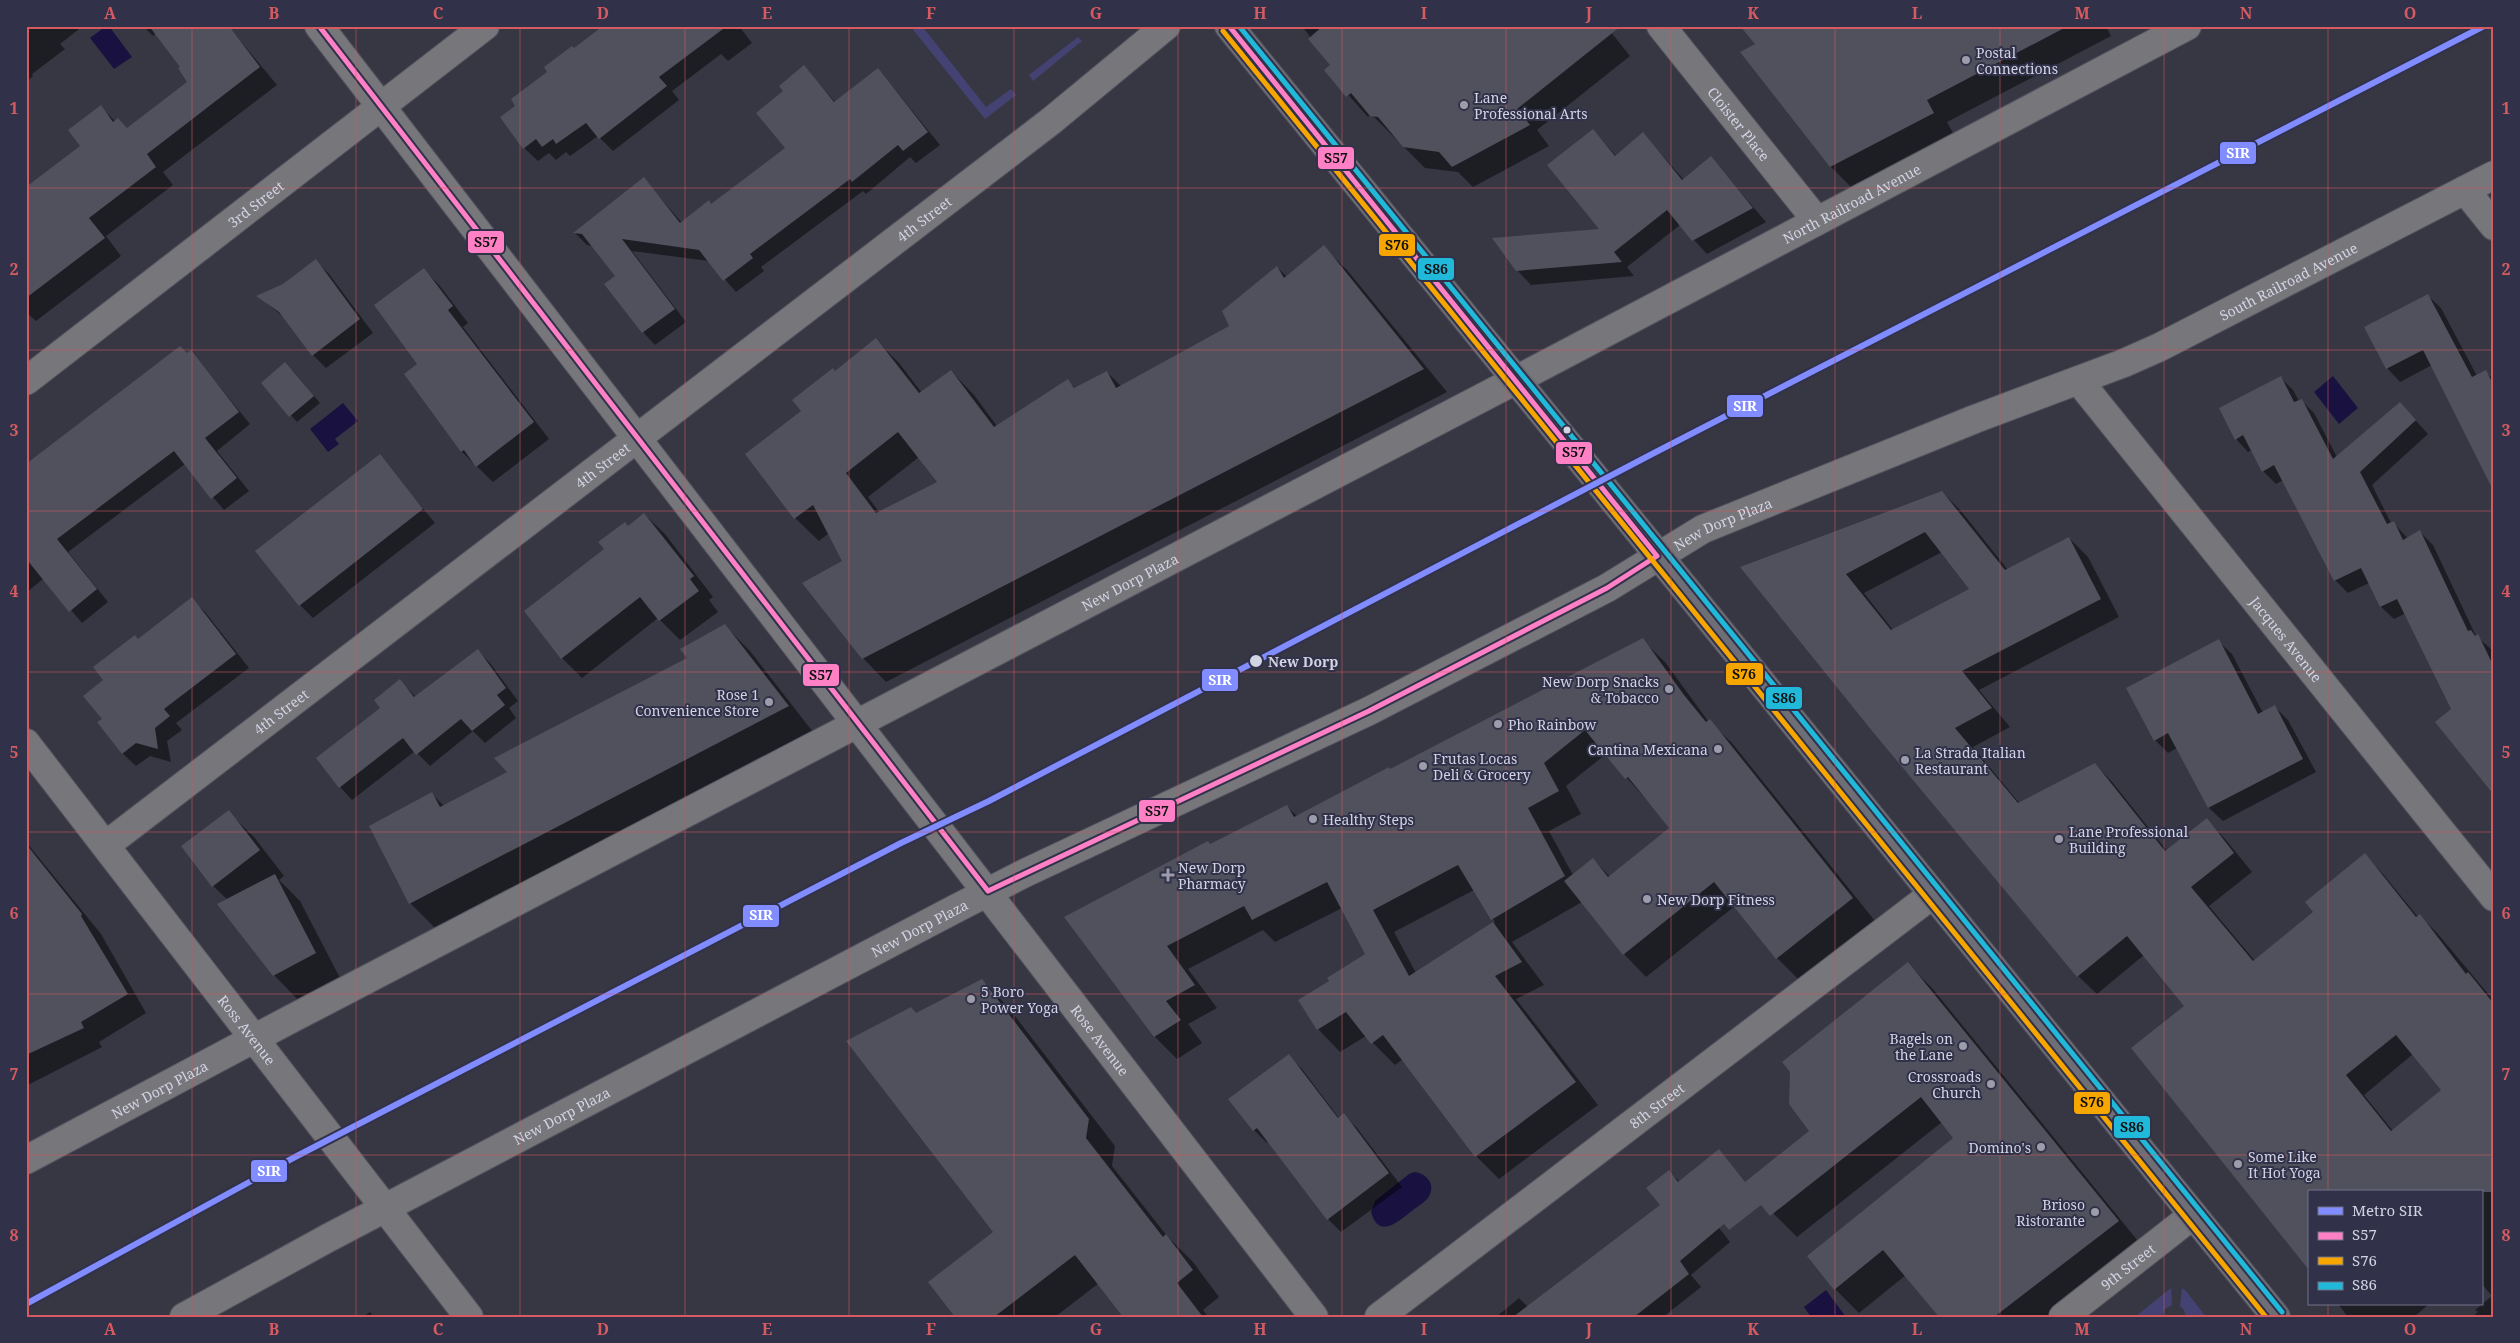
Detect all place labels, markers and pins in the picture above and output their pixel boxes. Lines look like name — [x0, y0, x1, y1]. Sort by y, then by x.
place label: Postal Connections — [1976, 43, 2058, 78]
marker: Postal Connections — [1960, 54, 1972, 66]
place label: Lane Professional Arts — [1474, 88, 1588, 123]
marker: Lane Professional Arts — [1458, 99, 1470, 111]
unlabelled marker — [1562, 425, 1572, 435]
place label: New Dorp — [1268, 652, 1338, 671]
marker: New Dorp — [1248, 653, 1264, 669]
place label: New Dorp Snacks & Tobacco — [1542, 672, 1659, 707]
marker: New Dorp Snacks & Tobacco — [1663, 683, 1675, 695]
place label: Rose 1 Convenience Store — [635, 685, 759, 720]
marker: Rose 1 Convenience Store — [763, 696, 775, 708]
place label: Pho Rainbow — [1508, 715, 1597, 734]
marker: Pho Rainbow — [1492, 718, 1504, 730]
place label: Cantina Mexicana — [1588, 740, 1708, 759]
marker: Cantina Mexicana — [1712, 743, 1724, 755]
place label: La Strada Italian Restaurant — [1915, 743, 2026, 778]
place label: Frutas Locas Deli & Grocery — [1433, 749, 1531, 784]
marker: La Strada Italian Restaurant — [1899, 754, 1911, 766]
marker: Frutas Locas Deli & Grocery — [1417, 760, 1429, 772]
place label: Healthy Steps — [1323, 810, 1414, 829]
marker: Healthy Steps — [1307, 813, 1319, 825]
place label: Lane Professional Building — [2069, 822, 2189, 857]
marker: Lane Professional Building — [2053, 833, 2065, 845]
place label: New Dorp Pharmacy — [1178, 858, 1246, 893]
marker: New Dorp Pharmacy — [1162, 869, 1174, 881]
place label: New Dorp Fitness — [1657, 890, 1775, 909]
marker: New Dorp Fitness — [1641, 893, 1653, 905]
place label: 5 Boro Power Yoga — [981, 982, 1059, 1017]
marker: 5 Boro Power Yoga — [965, 993, 977, 1005]
place label: Bagels on the Lane — [1890, 1029, 1953, 1064]
marker: Bagels on the Lane — [1957, 1040, 1969, 1052]
place label: Crossroads Church — [1908, 1067, 1981, 1102]
marker: Crossroads Church — [1985, 1078, 1997, 1090]
place label: Domino's — [1969, 1138, 2031, 1157]
marker: Domino's — [2035, 1141, 2047, 1153]
place label: Some Like It Hot Yoga — [2248, 1147, 2321, 1182]
marker: Some Like It Hot Yoga — [2232, 1158, 2244, 1170]
place label: Brioso Ristorante — [2016, 1195, 2085, 1230]
marker: Brioso Ristorante — [2089, 1206, 2101, 1218]

